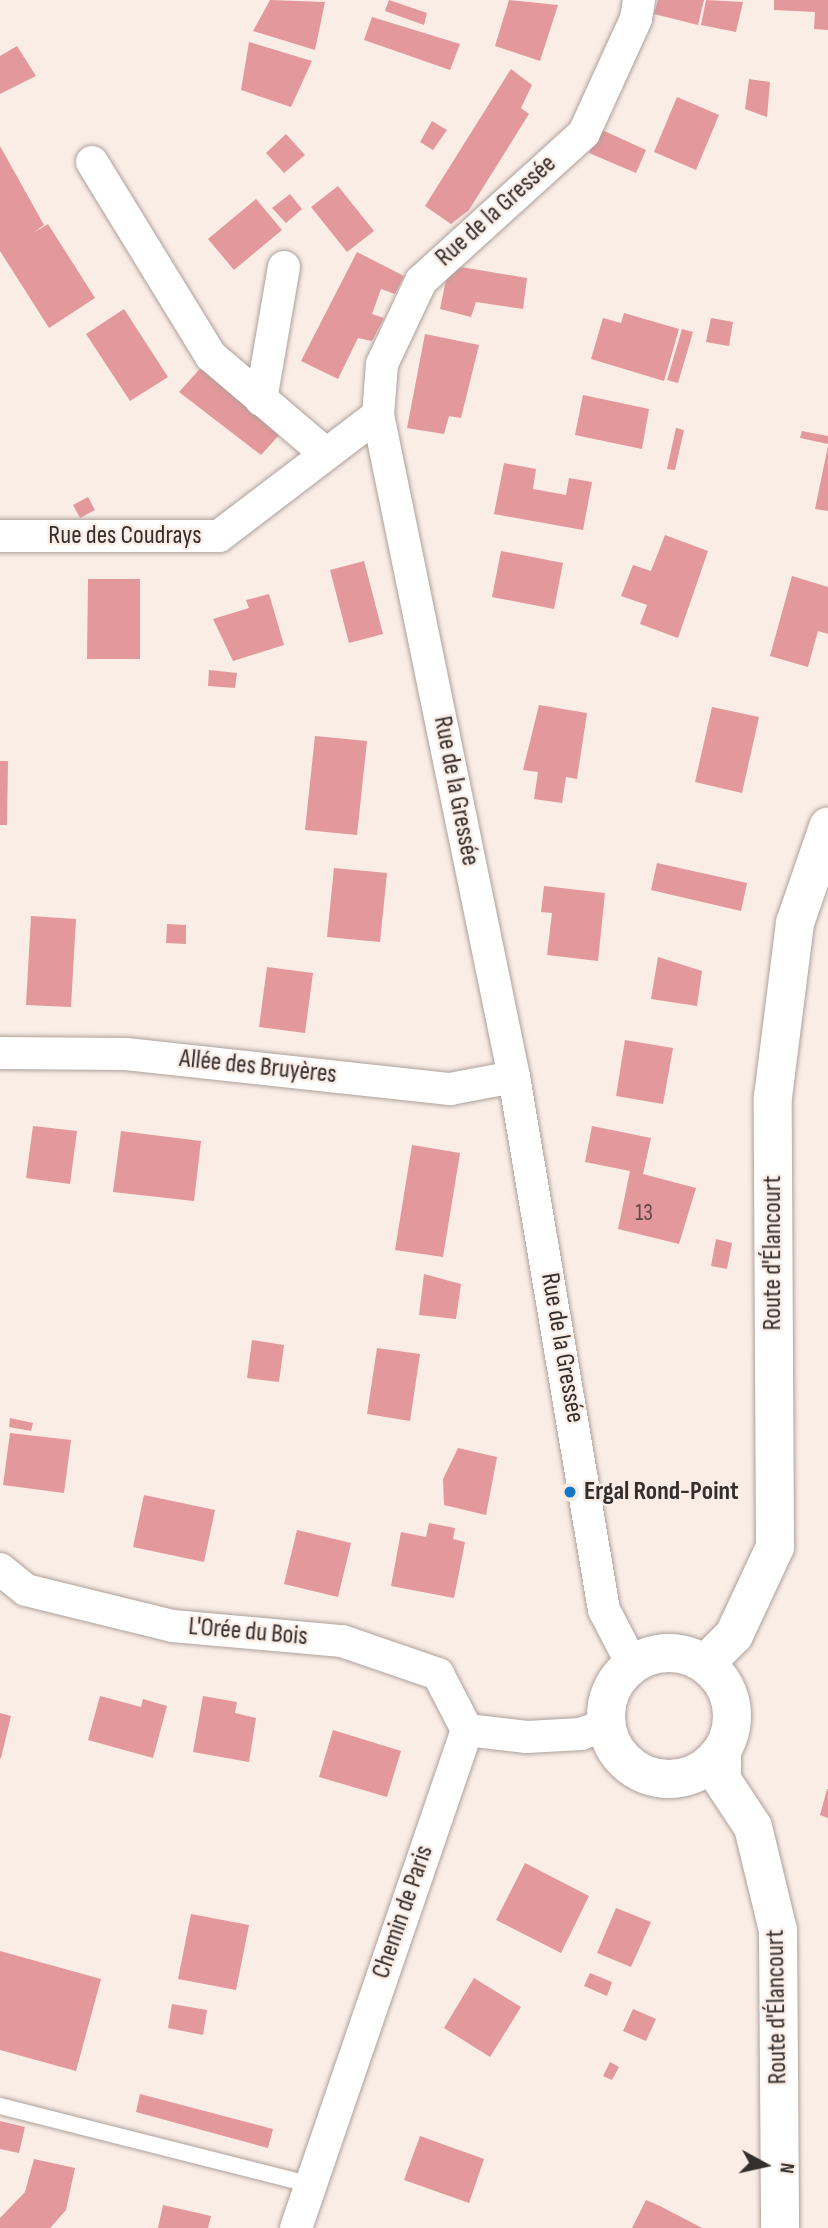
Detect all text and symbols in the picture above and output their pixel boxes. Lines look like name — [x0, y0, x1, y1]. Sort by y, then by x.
street label: Rue de la Gressée — [429, 149, 563, 273]
street label: Rue des Coudrays — [48, 520, 202, 552]
street label: Rue de la Gressée — [426, 714, 486, 868]
street label: Allée des Bruyères — [178, 1043, 338, 1091]
street label: Route d'Élancourt — [757, 1176, 789, 1330]
house number: 13 — [635, 1199, 653, 1227]
street label: Rue de la Gressée — [533, 1271, 591, 1425]
place label: Ergal Rond-Point — [584, 1476, 739, 1508]
marker: Ergal Rond-Point — [562, 1484, 578, 1500]
street label: L'Orée du Bois — [187, 1611, 309, 1653]
street label: Chemin de Paris — [366, 1841, 440, 1983]
street label: Route d'Élancourt — [760, 1929, 794, 2085]
north arrow — [730, 2130, 800, 2200]
text: N — [774, 2161, 798, 2175]

